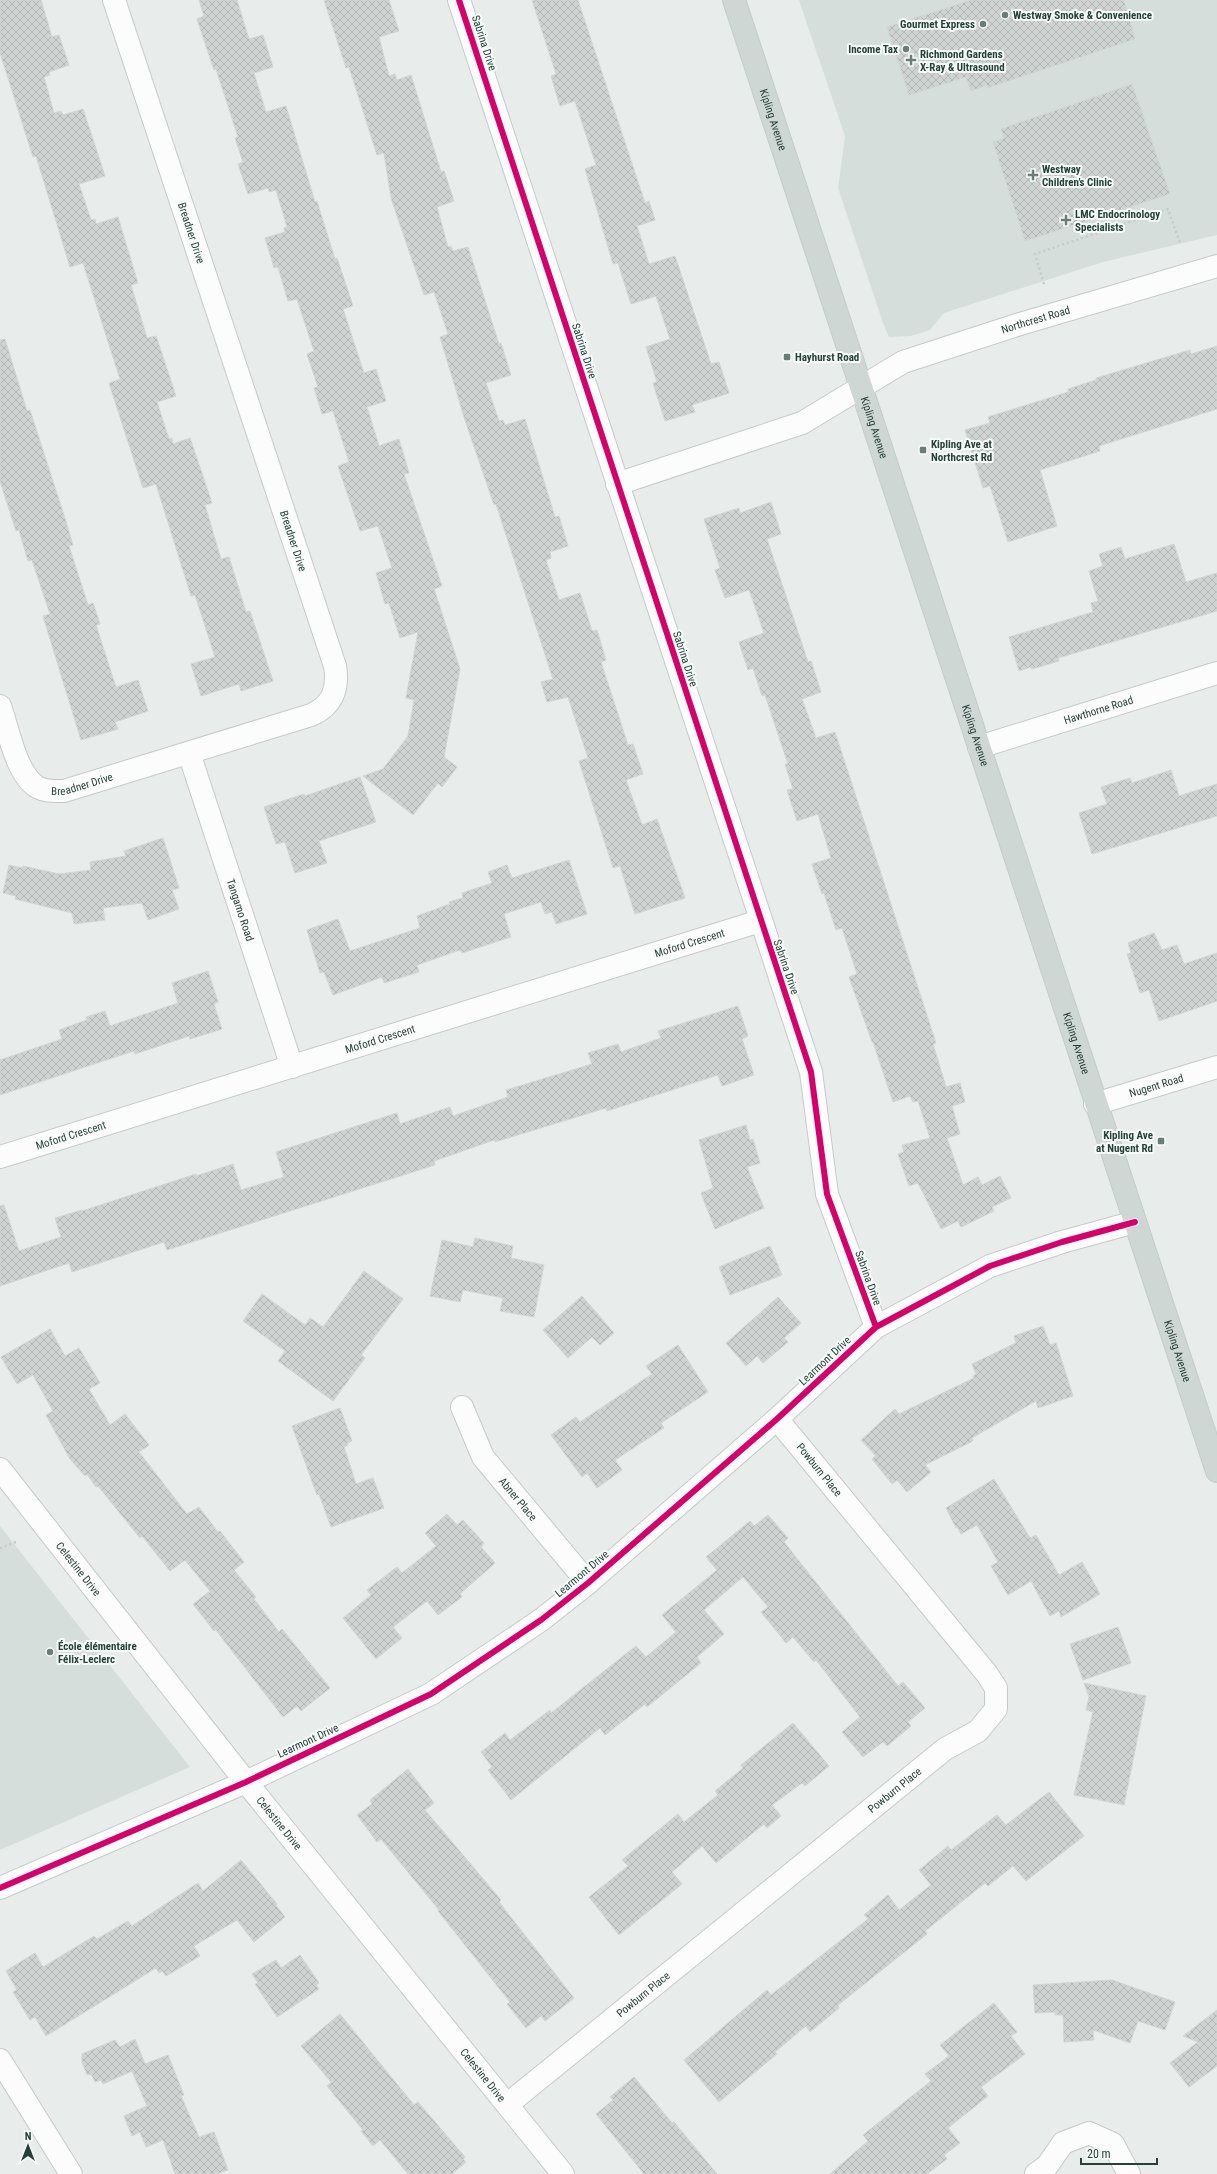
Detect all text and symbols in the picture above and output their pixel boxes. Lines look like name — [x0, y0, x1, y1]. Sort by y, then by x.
place label: Westway Smoke & Convenience — [1013, 9, 1152, 22]
marker: Westway Smoke & Convenience — [1000, 10, 1010, 20]
street label: Sabrina Drive — [469, 14, 499, 72]
place label: Gourmet Express — [900, 18, 975, 31]
marker: Gourmet Express — [978, 19, 988, 29]
place label: Income Tax — [848, 43, 898, 56]
marker: Income Tax — [901, 44, 911, 54]
place label: Richmond Gardens X-Ray & Ultrasound — [920, 48, 1005, 74]
marker: Richmond Gardens X-Ray & Ultrasound — [905, 54, 917, 66]
street label: Kipling Avenue — [757, 87, 789, 152]
place label: Westway Children’s Clinic — [1042, 163, 1112, 189]
marker: Westway Children’s Clinic — [1027, 169, 1039, 181]
street label: Breadner Drive — [175, 201, 207, 265]
place label: LMC Endocrinology Specialists — [1075, 208, 1160, 234]
marker: LMC Endocrinology Specialists — [1060, 214, 1072, 226]
street label: Northcrest Road — [1000, 303, 1071, 336]
street label: Sabrina Drive — [569, 322, 599, 380]
place label: Hayhurst Road — [795, 351, 859, 364]
marker: Hayhurst Road — [782, 352, 792, 362]
street label: Kipling Avenue — [858, 395, 891, 460]
place label: Kipling Ave at Northcrest Rd — [931, 438, 992, 464]
marker: Kipling Ave at Northcrest Rd — [918, 445, 928, 455]
street label: Breadner Drive — [277, 509, 309, 573]
street label: Sabrina Drive — [670, 630, 700, 688]
street label: Hawthorne Road — [1062, 693, 1135, 727]
street label: Kipling Avenue — [959, 703, 992, 768]
street label: Breadner Drive — [51, 770, 114, 798]
street label: Tangamo Road — [224, 877, 257, 943]
street label: Moford Crescent — [653, 926, 726, 960]
street label: Sabrina Drive — [771, 938, 801, 996]
street label: Kipling Avenue — [1060, 1011, 1093, 1076]
street label: Moford Crescent — [343, 1022, 417, 1056]
street label: Nugent Road — [1128, 1071, 1185, 1100]
street label: Moford Crescent — [34, 1118, 107, 1152]
place label: Kipling Ave at Nugent Rd — [1096, 1129, 1153, 1155]
marker: Kipling Ave at Nugent Rd — [1156, 1136, 1166, 1146]
street label: Sabrina Drive — [852, 1249, 884, 1307]
street label: Kipling Avenue — [1161, 1319, 1194, 1383]
street label: Learmont Drive — [796, 1334, 854, 1388]
street label: Powburn Place — [794, 1441, 844, 1499]
street label: Abner Place — [496, 1475, 540, 1523]
street label: Celestine Drive — [53, 1539, 104, 1598]
street label: Learmont Drive — [553, 1548, 611, 1600]
place label: École élémentaire Félix-Leclerc — [58, 1640, 137, 1666]
marker: École élémentaire Félix-Leclerc — [45, 1647, 55, 1657]
street label: Learmont Drive — [275, 1721, 341, 1761]
street label: Powburn Place — [865, 1765, 924, 1815]
street label: Celestine Drive — [254, 1794, 305, 1852]
street label: Powburn Place — [614, 1969, 672, 2020]
street label: Celestine Drive — [458, 2046, 508, 2104]
north arrow — [8, 2126, 48, 2166]
text: N — [25, 2130, 32, 2143]
scale bar — [1081, 2140, 1157, 2166]
text: 20 m — [1087, 2147, 1111, 2161]

